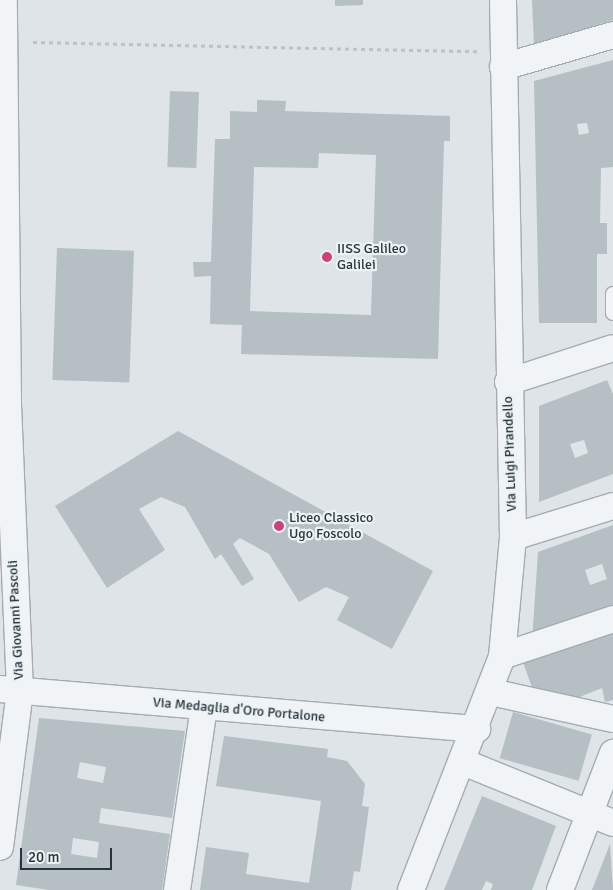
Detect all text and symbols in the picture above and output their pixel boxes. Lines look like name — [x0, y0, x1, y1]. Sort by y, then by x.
place label: IISS Galileo Galilei — [337, 241, 406, 274]
marker: IISS Galileo Galilei — [321, 251, 333, 263]
street label: Via Luigi Pirandello — [500, 396, 520, 512]
place label: Liceo Classico Ugo Foscolo — [289, 510, 373, 542]
marker: Liceo Classico Ugo Foscolo — [273, 520, 285, 532]
street label: Via Giovanni Pascoli — [4, 560, 28, 680]
street label: Via Medaglia d'Oro Portalone — [152, 694, 326, 726]
scale bar — [22, 838, 115, 870]
text: 20 m — [28, 848, 59, 866]

